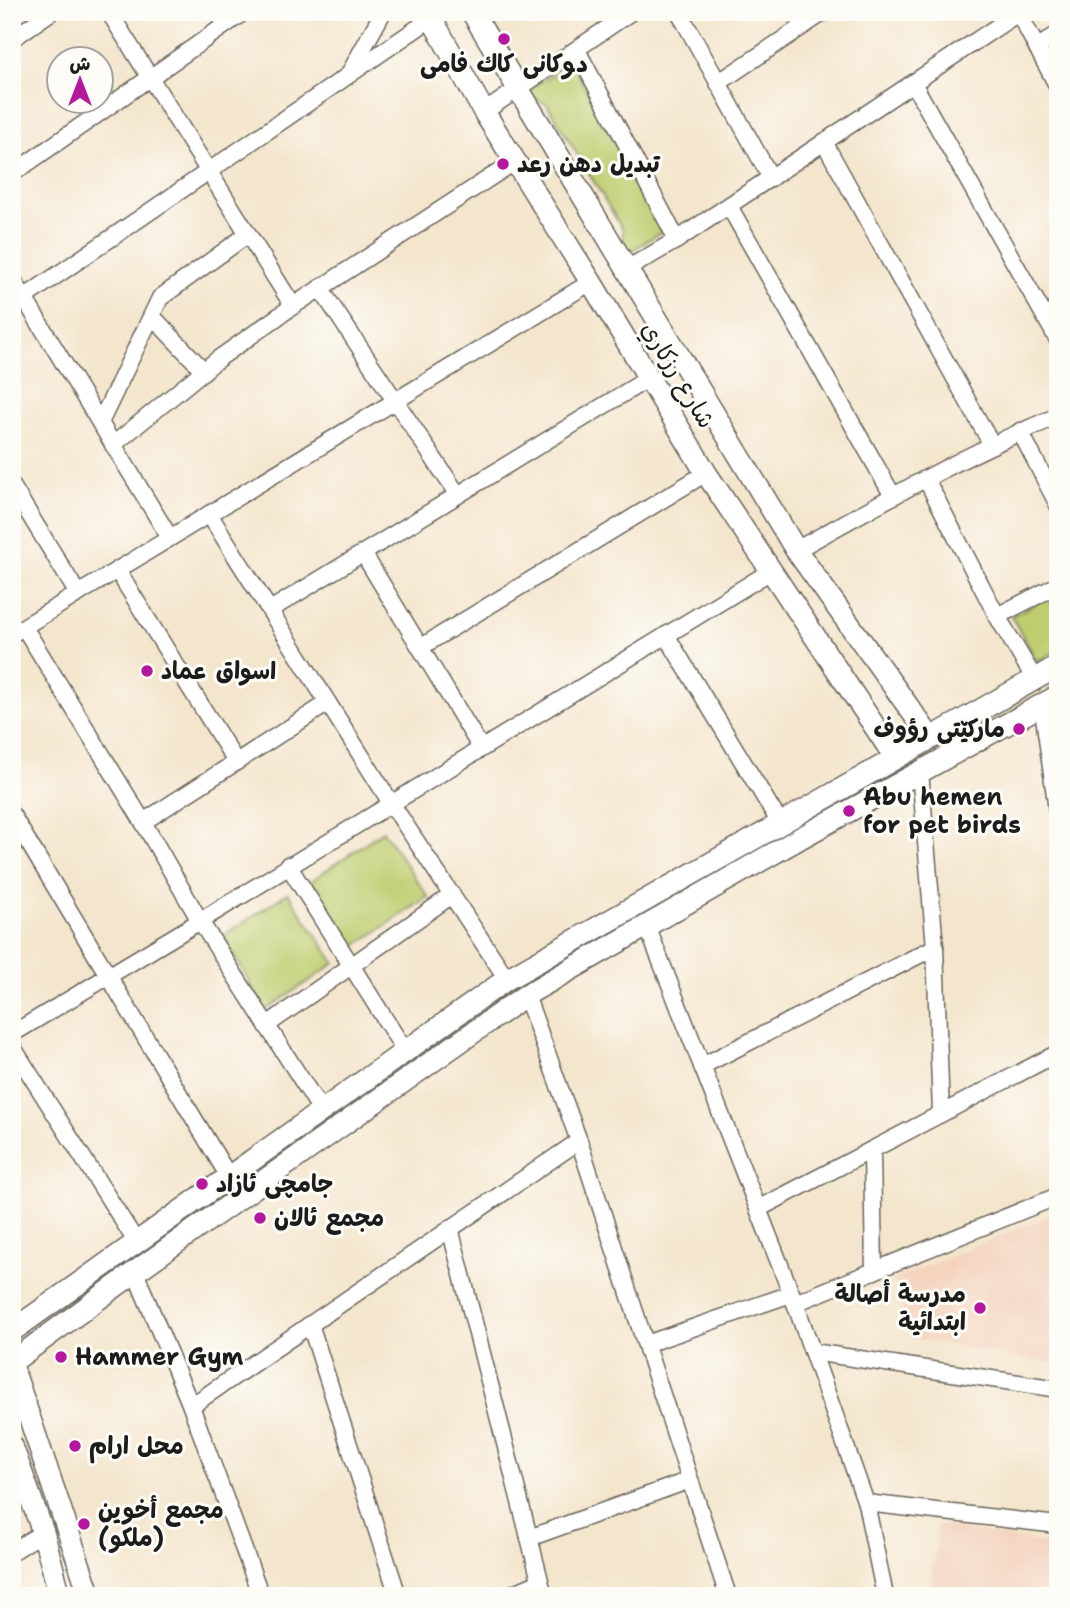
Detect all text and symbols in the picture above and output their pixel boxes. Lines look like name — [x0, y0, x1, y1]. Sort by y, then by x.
marker: دوكانى كاك فامى — [496, 31, 512, 47]
north arrow — [46, 46, 116, 116]
place label: دوكانى كاك فامى — [420, 48, 588, 80]
text: ش — [70, 51, 91, 76]
place label: تبديل دهن رعد — [517, 148, 661, 180]
marker: تبديل دهن رعد — [495, 156, 511, 172]
street label: شارع رزكاري — [633, 316, 722, 435]
place label: اسواق عماد — [161, 655, 276, 687]
marker: اسواق عماد — [139, 663, 155, 679]
place label: ماركێتى رؤوف — [873, 713, 1005, 745]
marker: ماركێتى رؤوف — [1011, 721, 1027, 737]
place label: Abu hemen for pet birds — [863, 781, 1021, 841]
marker: Abu hemen for pet birds — [841, 803, 857, 819]
place label: جامچی ئازاد — [216, 1168, 333, 1200]
marker: جامچی ئازاد — [194, 1176, 210, 1192]
place label: مجمع ئالان — [274, 1202, 384, 1235]
marker: مجمع ئالان — [252, 1210, 268, 1226]
place label: مدرسة أصالة ابتدائية — [835, 1278, 966, 1338]
marker: مدرسة أصالة ابتدائية — [972, 1300, 988, 1316]
place label: Hammer Gym — [75, 1341, 244, 1373]
marker: Hammer Gym — [53, 1349, 69, 1365]
place label: محل ارام — [89, 1430, 184, 1464]
marker: محل ارام — [67, 1438, 83, 1454]
place label: مجمع أخوين (ملكو) — [98, 1494, 224, 1554]
marker: مجمع أخوين (ملكو) — [76, 1516, 92, 1532]

